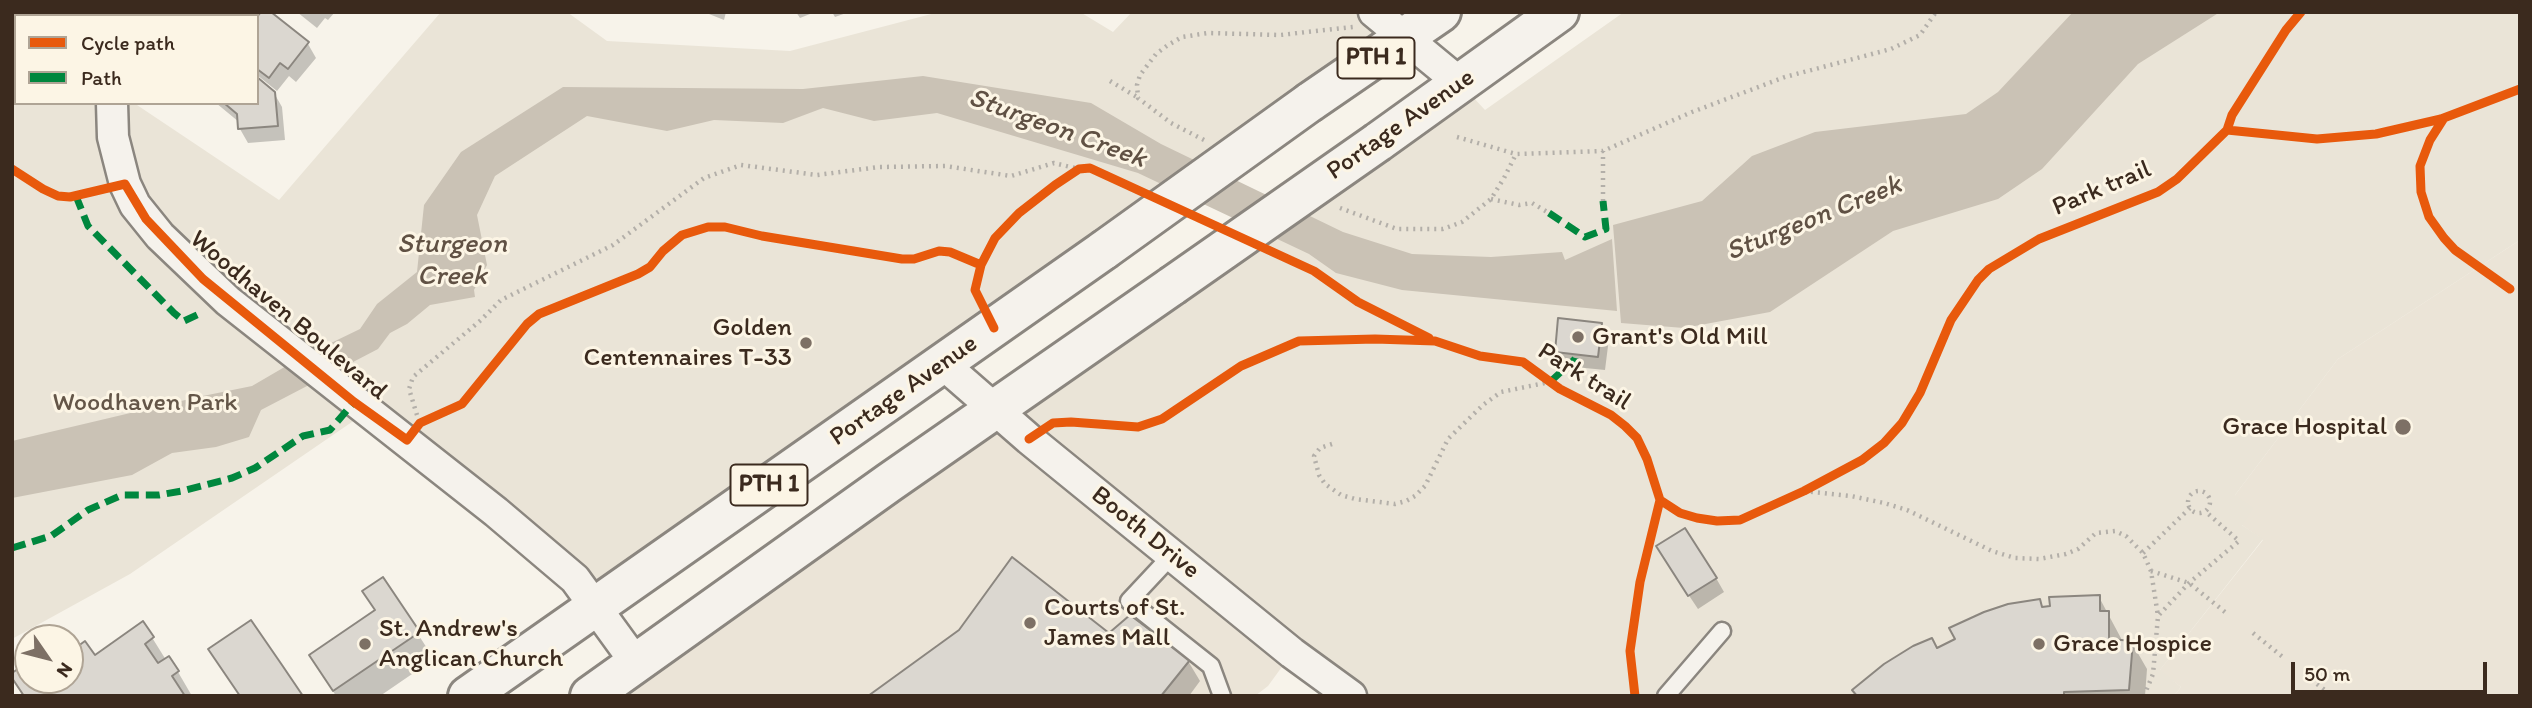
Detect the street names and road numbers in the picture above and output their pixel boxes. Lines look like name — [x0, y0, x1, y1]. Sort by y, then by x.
road number: PTH 1 — [1338, 38, 1414, 78]
street label: Portage Avenue — [1321, 63, 1481, 187]
street label: Park trail — [2048, 154, 2156, 224]
street label: Woodhaven Boulevard — [183, 224, 393, 408]
street label: Portage Avenue — [824, 329, 984, 453]
street label: Park trail — [1532, 336, 1636, 418]
road number: PTH 1 — [730, 464, 808, 506]
street label: Booth Drive — [1084, 480, 1206, 586]

